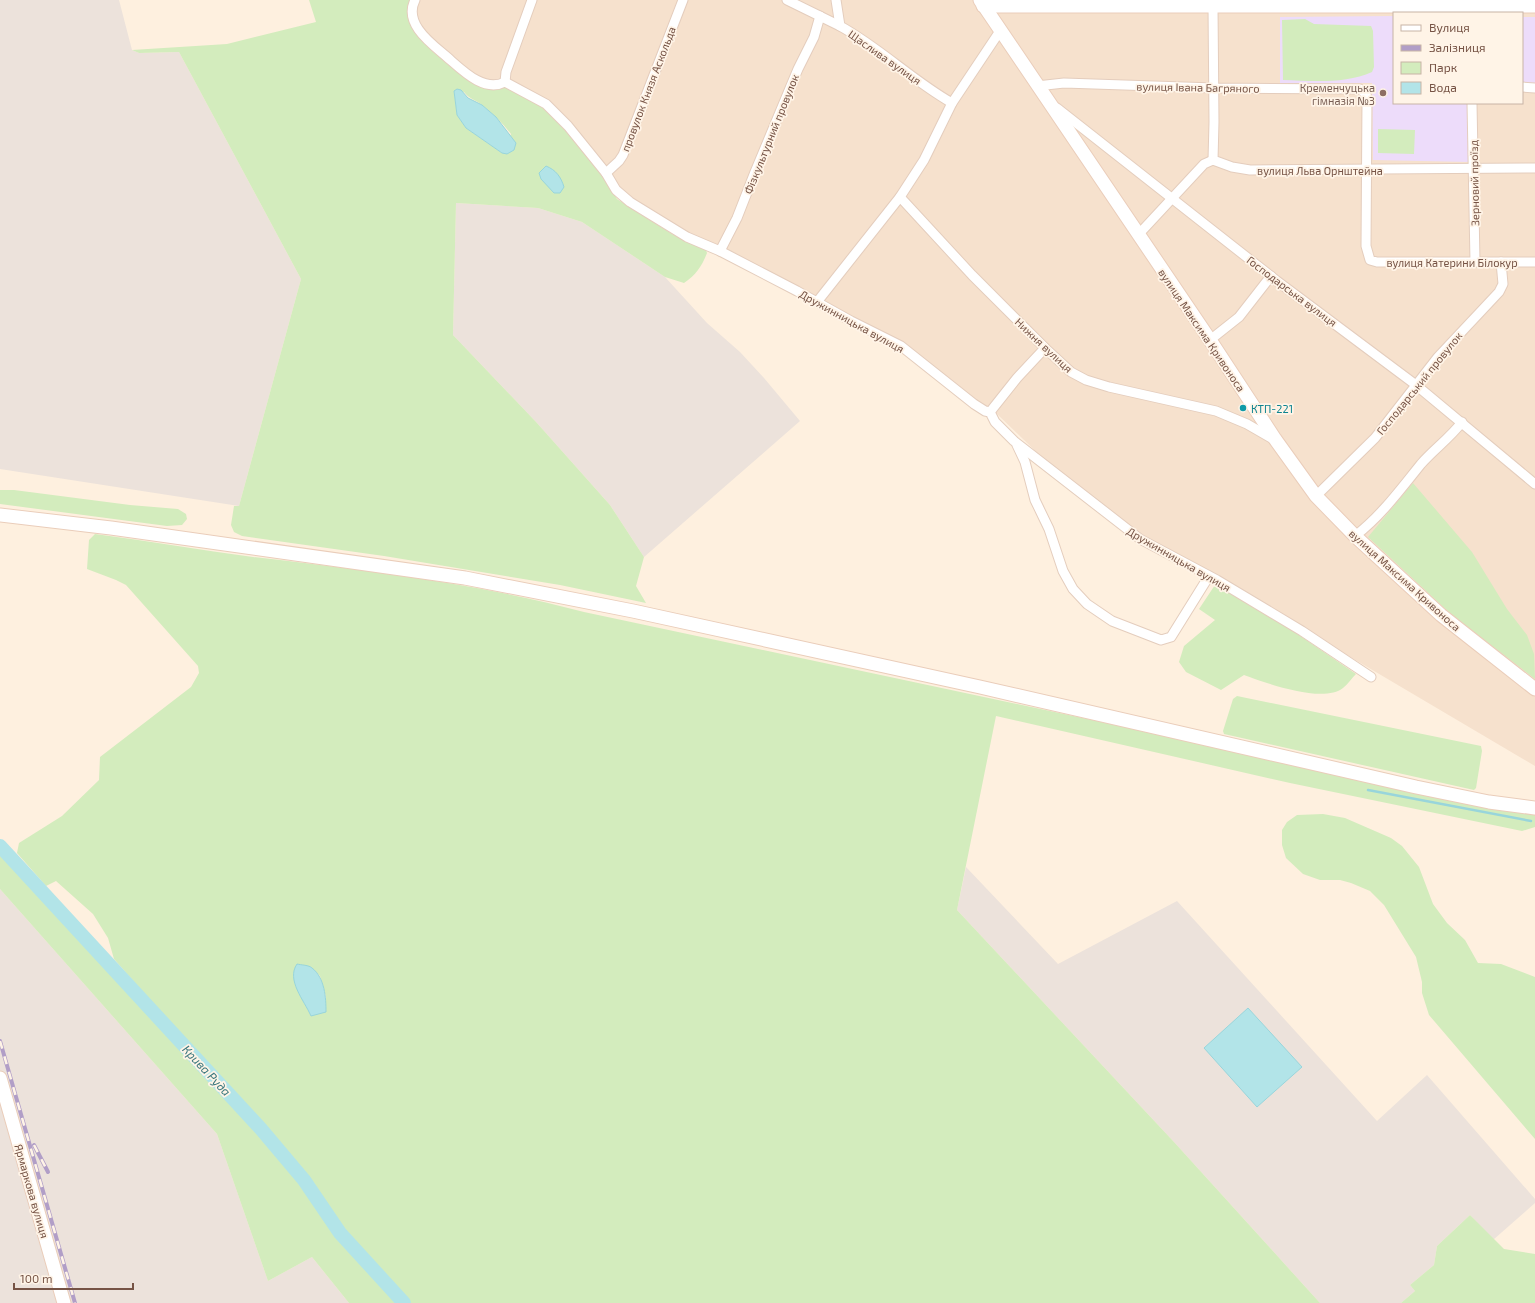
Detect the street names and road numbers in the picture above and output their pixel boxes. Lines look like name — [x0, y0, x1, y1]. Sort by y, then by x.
street label: провулок Князя Аскольда — [618, 25, 679, 154]
street label: Щаслива вулиця — [846, 27, 924, 88]
street label: Фізкультурний провулок — [741, 72, 802, 196]
street label: вулиця Івана Багряного — [1136, 79, 1260, 96]
street label: Зерновий проїзд — [1467, 139, 1481, 226]
street label: вулиця Льва Орнштейна — [1257, 164, 1383, 178]
street label: Господарська вулиця — [1244, 253, 1340, 330]
street label: вулиця Катерини Білокур — [1386, 256, 1518, 270]
street label: вулиця Максима Кривоноса — [1155, 266, 1248, 394]
street label: Дружинницька вулиця — [797, 287, 907, 356]
street label: Нижня вулиця — [1012, 315, 1075, 376]
street label: Господарський провулок — [1374, 329, 1465, 438]
street label: Дружинницька вулиця — [1124, 524, 1233, 595]
street label: вулиця Максима Кривоноса — [1346, 527, 1463, 634]
street label: Ярмаркова вулиця — [11, 1142, 52, 1240]

